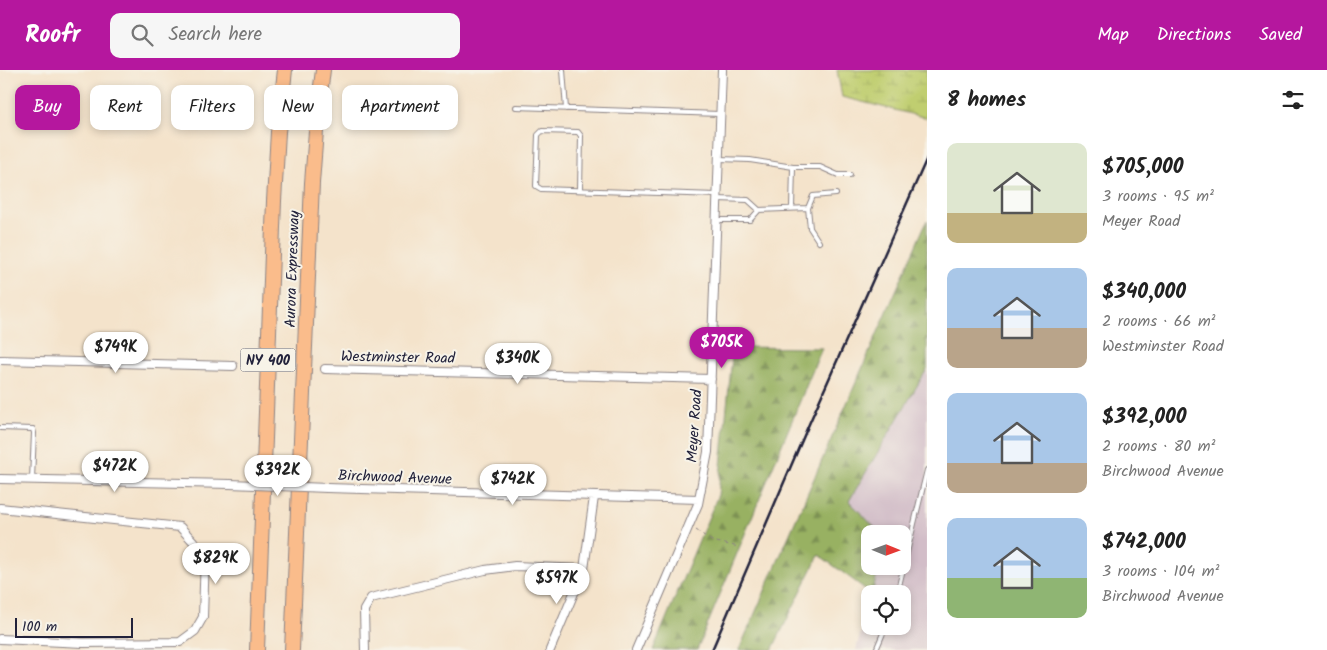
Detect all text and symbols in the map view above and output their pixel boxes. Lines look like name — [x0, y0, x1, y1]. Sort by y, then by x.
search box — [110, 13, 460, 58]
text: Roofr — [25, 16, 80, 55]
text: Search here — [168, 20, 262, 50]
icon: search — [128, 21, 156, 49]
text: Map — [1097, 21, 1129, 50]
text: Directions — [1157, 21, 1231, 50]
text: Saved — [1259, 21, 1302, 50]
text: 8 homes — [947, 84, 1026, 117]
chip: Buy — [15, 85, 80, 130]
chip: Rent — [90, 85, 161, 130]
chip: Filters — [171, 85, 254, 130]
chip: New — [264, 85, 332, 130]
chip: Apartment — [342, 85, 458, 130]
icon: filters — [1279, 86, 1307, 114]
text: $705,000 — [1102, 151, 1184, 184]
icon: home — [987, 163, 1047, 223]
text: 3 rooms · 95 m² — [1102, 184, 1214, 209]
street label: Aurora Expressway — [279, 209, 307, 328]
text: Meyer Road — [1102, 209, 1180, 234]
text: $340,000 — [1102, 276, 1186, 309]
icon: home — [987, 288, 1047, 348]
text: 2 rooms · 66 m² — [1102, 309, 1216, 334]
pin: $705K — [687, 326, 757, 369]
text: $705K — [701, 330, 743, 355]
pin: $749K — [81, 332, 151, 374]
text: Westminster Road — [1102, 334, 1224, 359]
text: $749K — [94, 335, 138, 360]
pin: $340K — [483, 342, 553, 385]
street label: Westminster Road — [341, 345, 456, 371]
text: $340K — [496, 346, 540, 371]
road number: NY 400 — [240, 348, 296, 372]
street label: Meyer Road — [680, 388, 710, 464]
text: $392,000 — [1102, 401, 1187, 434]
icon: home — [987, 413, 1047, 473]
text: 2 rooms · 80 m² — [1102, 434, 1215, 459]
pin: $472K — [80, 450, 150, 493]
text: $472K — [93, 454, 137, 479]
pin: $392K — [243, 454, 313, 497]
text: $392K — [255, 458, 301, 483]
text: Birchwood Avenue — [1102, 459, 1224, 484]
street label: Birchwood Avenue — [338, 464, 453, 492]
pin: $742K — [478, 464, 548, 506]
text: $742K — [491, 467, 535, 492]
north arrow — [861, 525, 911, 575]
map controls — [861, 525, 911, 635]
text: $742,000 — [1102, 526, 1186, 559]
icon: home — [987, 538, 1047, 598]
pin: $829K — [181, 542, 251, 585]
text: $829K — [193, 546, 239, 571]
text: 3 rooms · 104 m² — [1102, 559, 1219, 584]
pin: $597K — [522, 562, 592, 605]
text: $597K — [536, 566, 578, 591]
text: Birchwood Avenue — [1102, 584, 1224, 609]
button: locate — [861, 585, 911, 635]
scale bar — [15, 615, 132, 638]
text: 100 m — [22, 616, 57, 638]

